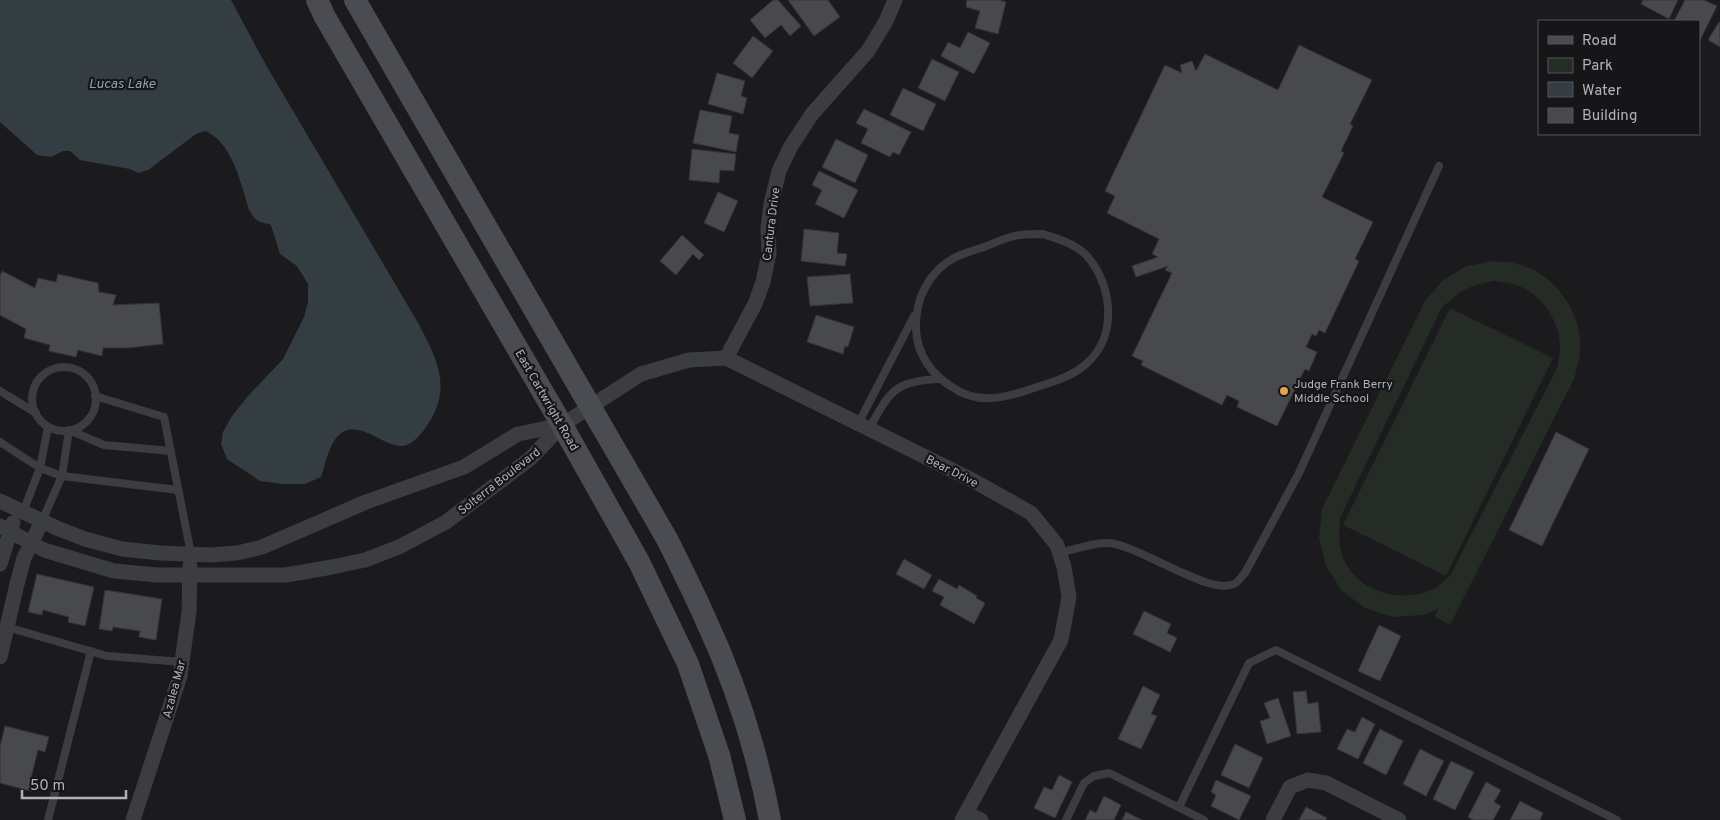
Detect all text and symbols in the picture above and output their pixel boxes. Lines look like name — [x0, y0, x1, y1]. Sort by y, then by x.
legend — [1538, 20, 1700, 135]
text: Road — [1582, 32, 1617, 51]
text: Park — [1582, 57, 1613, 76]
water label: Lucas Lake — [88, 76, 156, 93]
text: Water — [1582, 82, 1622, 101]
text: Building — [1582, 107, 1637, 126]
street label: Cantura Drive — [760, 186, 784, 262]
street label: East Cartwright Road — [511, 347, 582, 454]
place label: Judge Frank Berry Middle School — [1294, 377, 1393, 407]
marker: Judge Frank Berry Middle School — [1278, 385, 1290, 397]
street label: Solterra Boulevard — [455, 445, 544, 519]
street label: Bear Drive — [923, 452, 980, 492]
street label: Azalea Mar — [160, 658, 190, 720]
scale bar — [22, 768, 126, 800]
text: 50 m — [30, 777, 65, 796]

